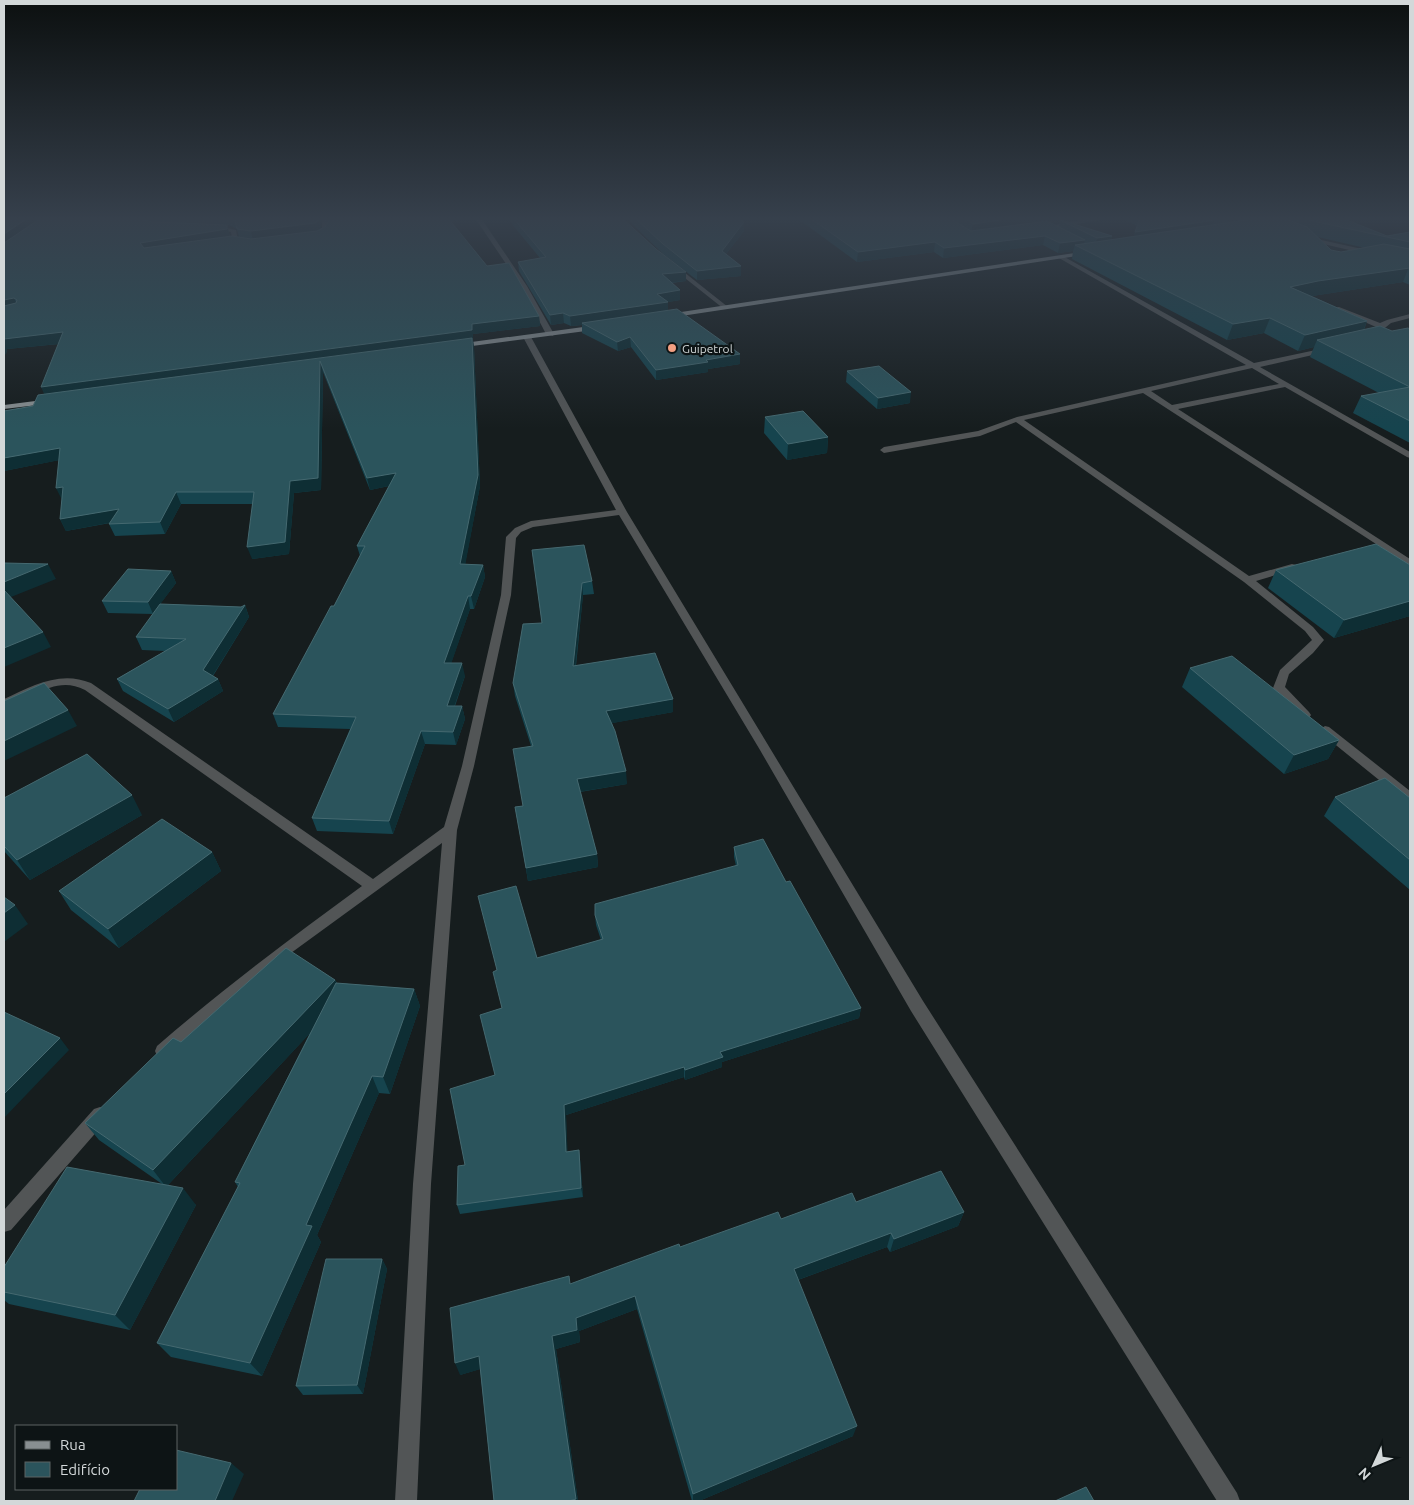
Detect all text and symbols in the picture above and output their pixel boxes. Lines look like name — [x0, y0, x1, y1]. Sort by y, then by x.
marker: Guipetrol — [666, 342, 678, 354]
place label: Guipetrol — [682, 342, 733, 355]
legend — [15, 1425, 178, 1490]
text: Rua — [60, 1436, 86, 1453]
north arrow — [1349, 1440, 1399, 1490]
text: Edifício — [60, 1461, 110, 1478]
text: N — [1355, 1465, 1374, 1483]

